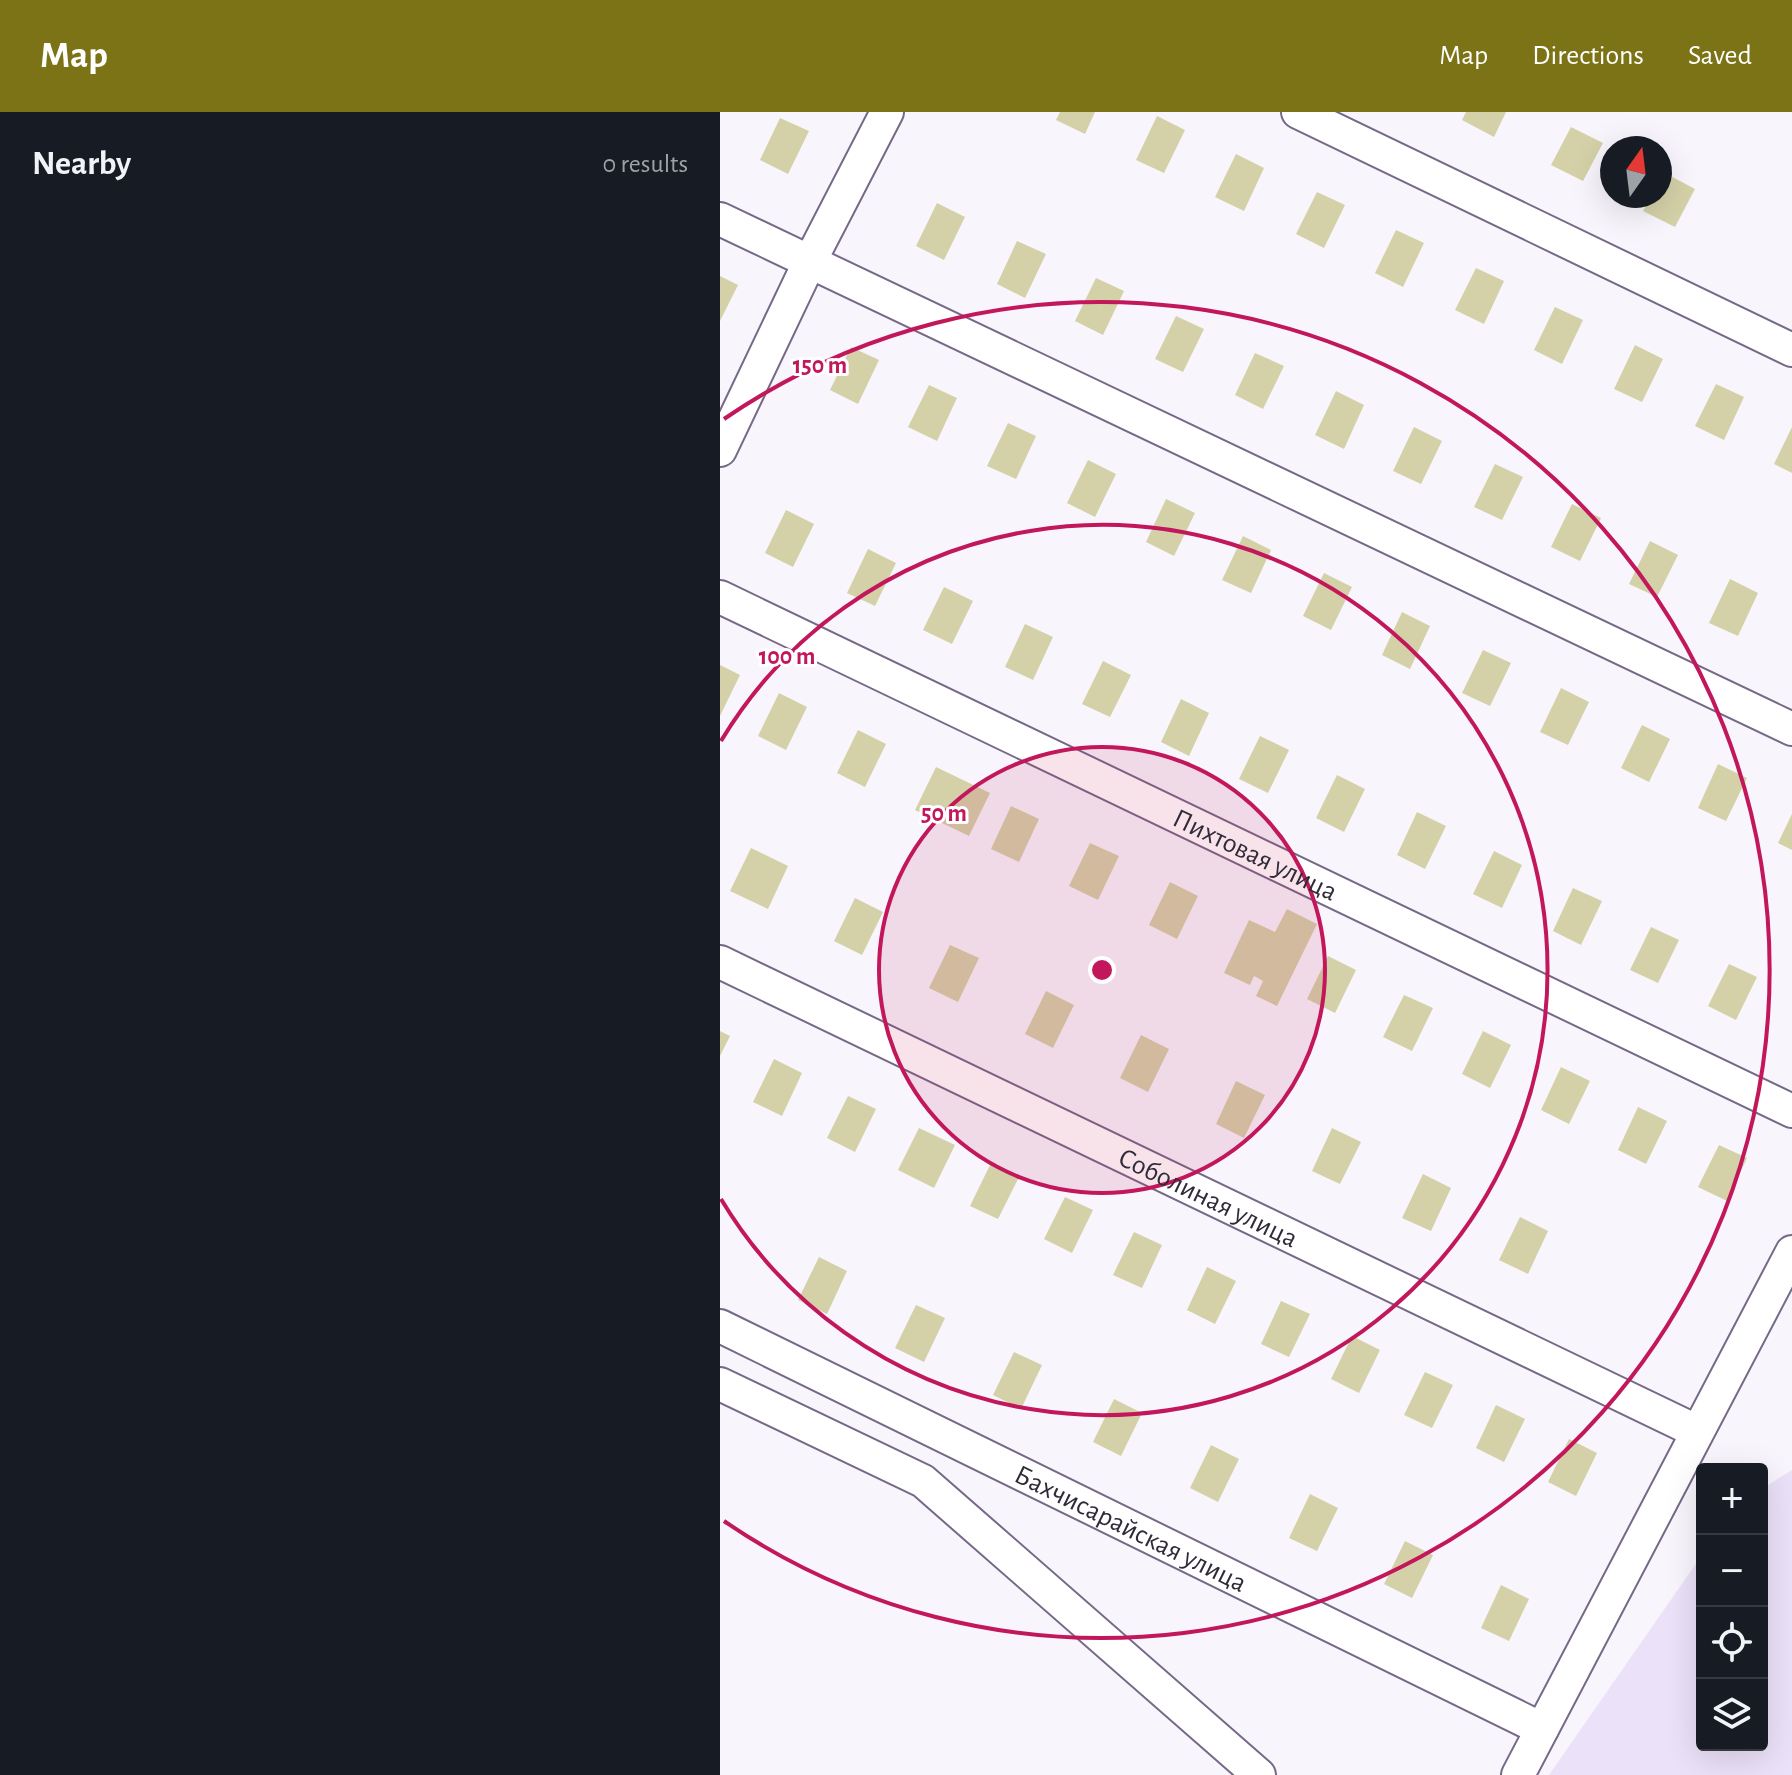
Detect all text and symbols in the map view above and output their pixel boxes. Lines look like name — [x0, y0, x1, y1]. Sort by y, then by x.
text: Map — [40, 37, 108, 75]
text: Map — [1439, 42, 1488, 70]
text: Directions — [1532, 42, 1644, 70]
text: Saved — [1688, 42, 1752, 70]
north arrow — [1600, 136, 1672, 208]
text: Nearby — [32, 147, 131, 181]
text: 0 results — [602, 151, 688, 177]
text: 150 m — [793, 354, 847, 378]
text: 100 m — [759, 645, 815, 669]
text: 50 m — [921, 802, 967, 826]
street label: Пихтовая улица — [1168, 804, 1341, 907]
centre of rings — [1088, 956, 1116, 984]
street label: Соболиная улица — [1114, 1144, 1302, 1254]
street label: Бахчисарайская улица — [1010, 1461, 1251, 1598]
map controls — [1696, 1463, 1768, 1751]
button: + — [1696, 1463, 1768, 1535]
button: − — [1696, 1535, 1768, 1607]
button: locate — [1696, 1607, 1768, 1679]
button: layers — [1696, 1679, 1768, 1751]

